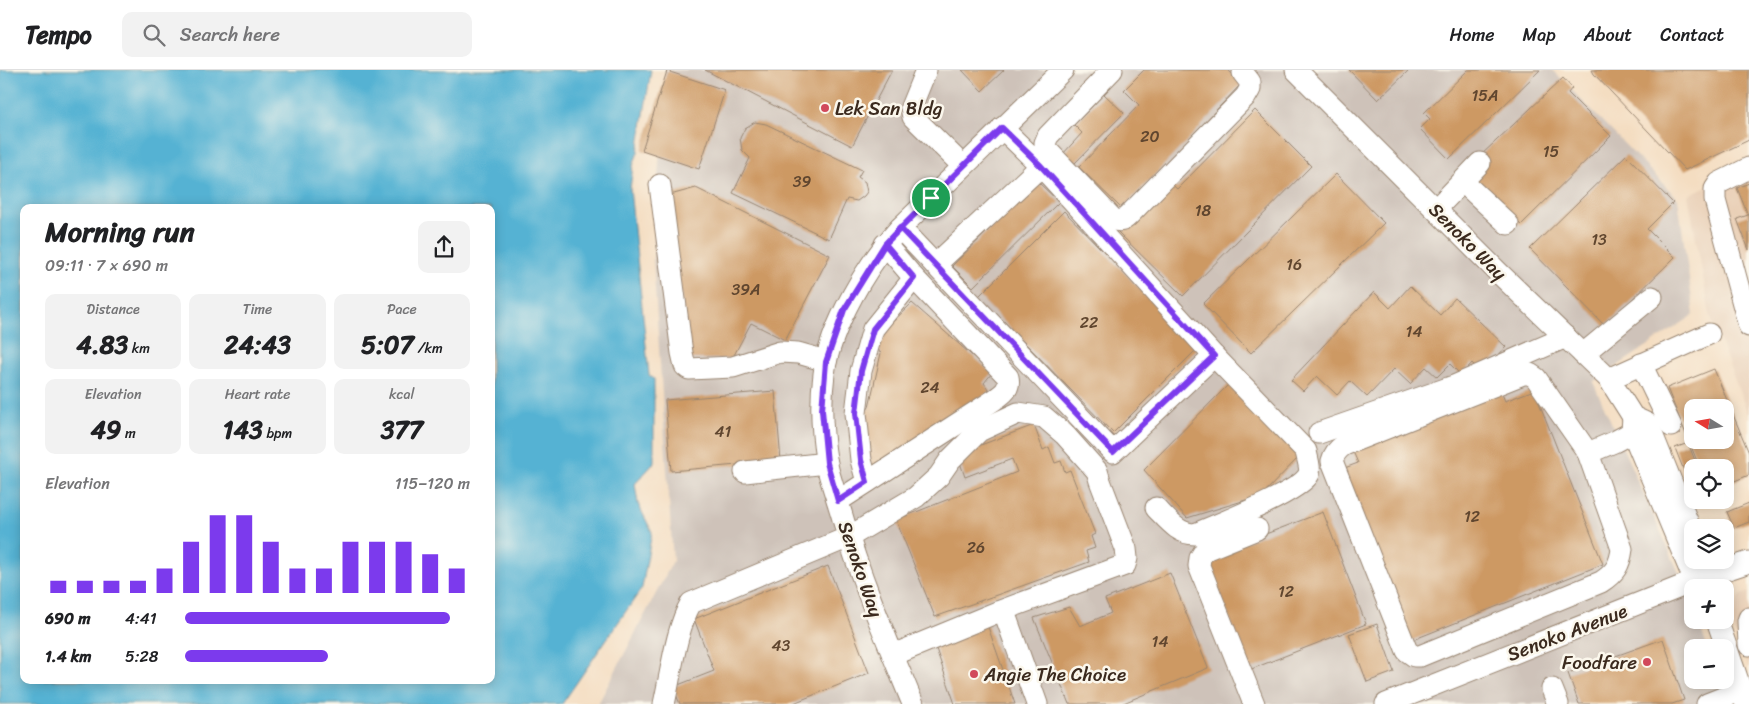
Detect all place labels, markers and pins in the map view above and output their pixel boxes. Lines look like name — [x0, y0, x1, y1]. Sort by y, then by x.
place label: Lek San Bldg — [835, 92, 943, 125]
marker: Lek San Bldg — [819, 102, 831, 114]
pin — [910, 177, 952, 219]
place label: Foodfare — [1562, 646, 1637, 679]
marker: Foodfare — [1641, 656, 1653, 668]
place label: Angie The Choice — [983, 658, 1126, 691]
marker: Angie The Choice — [968, 668, 980, 680]

